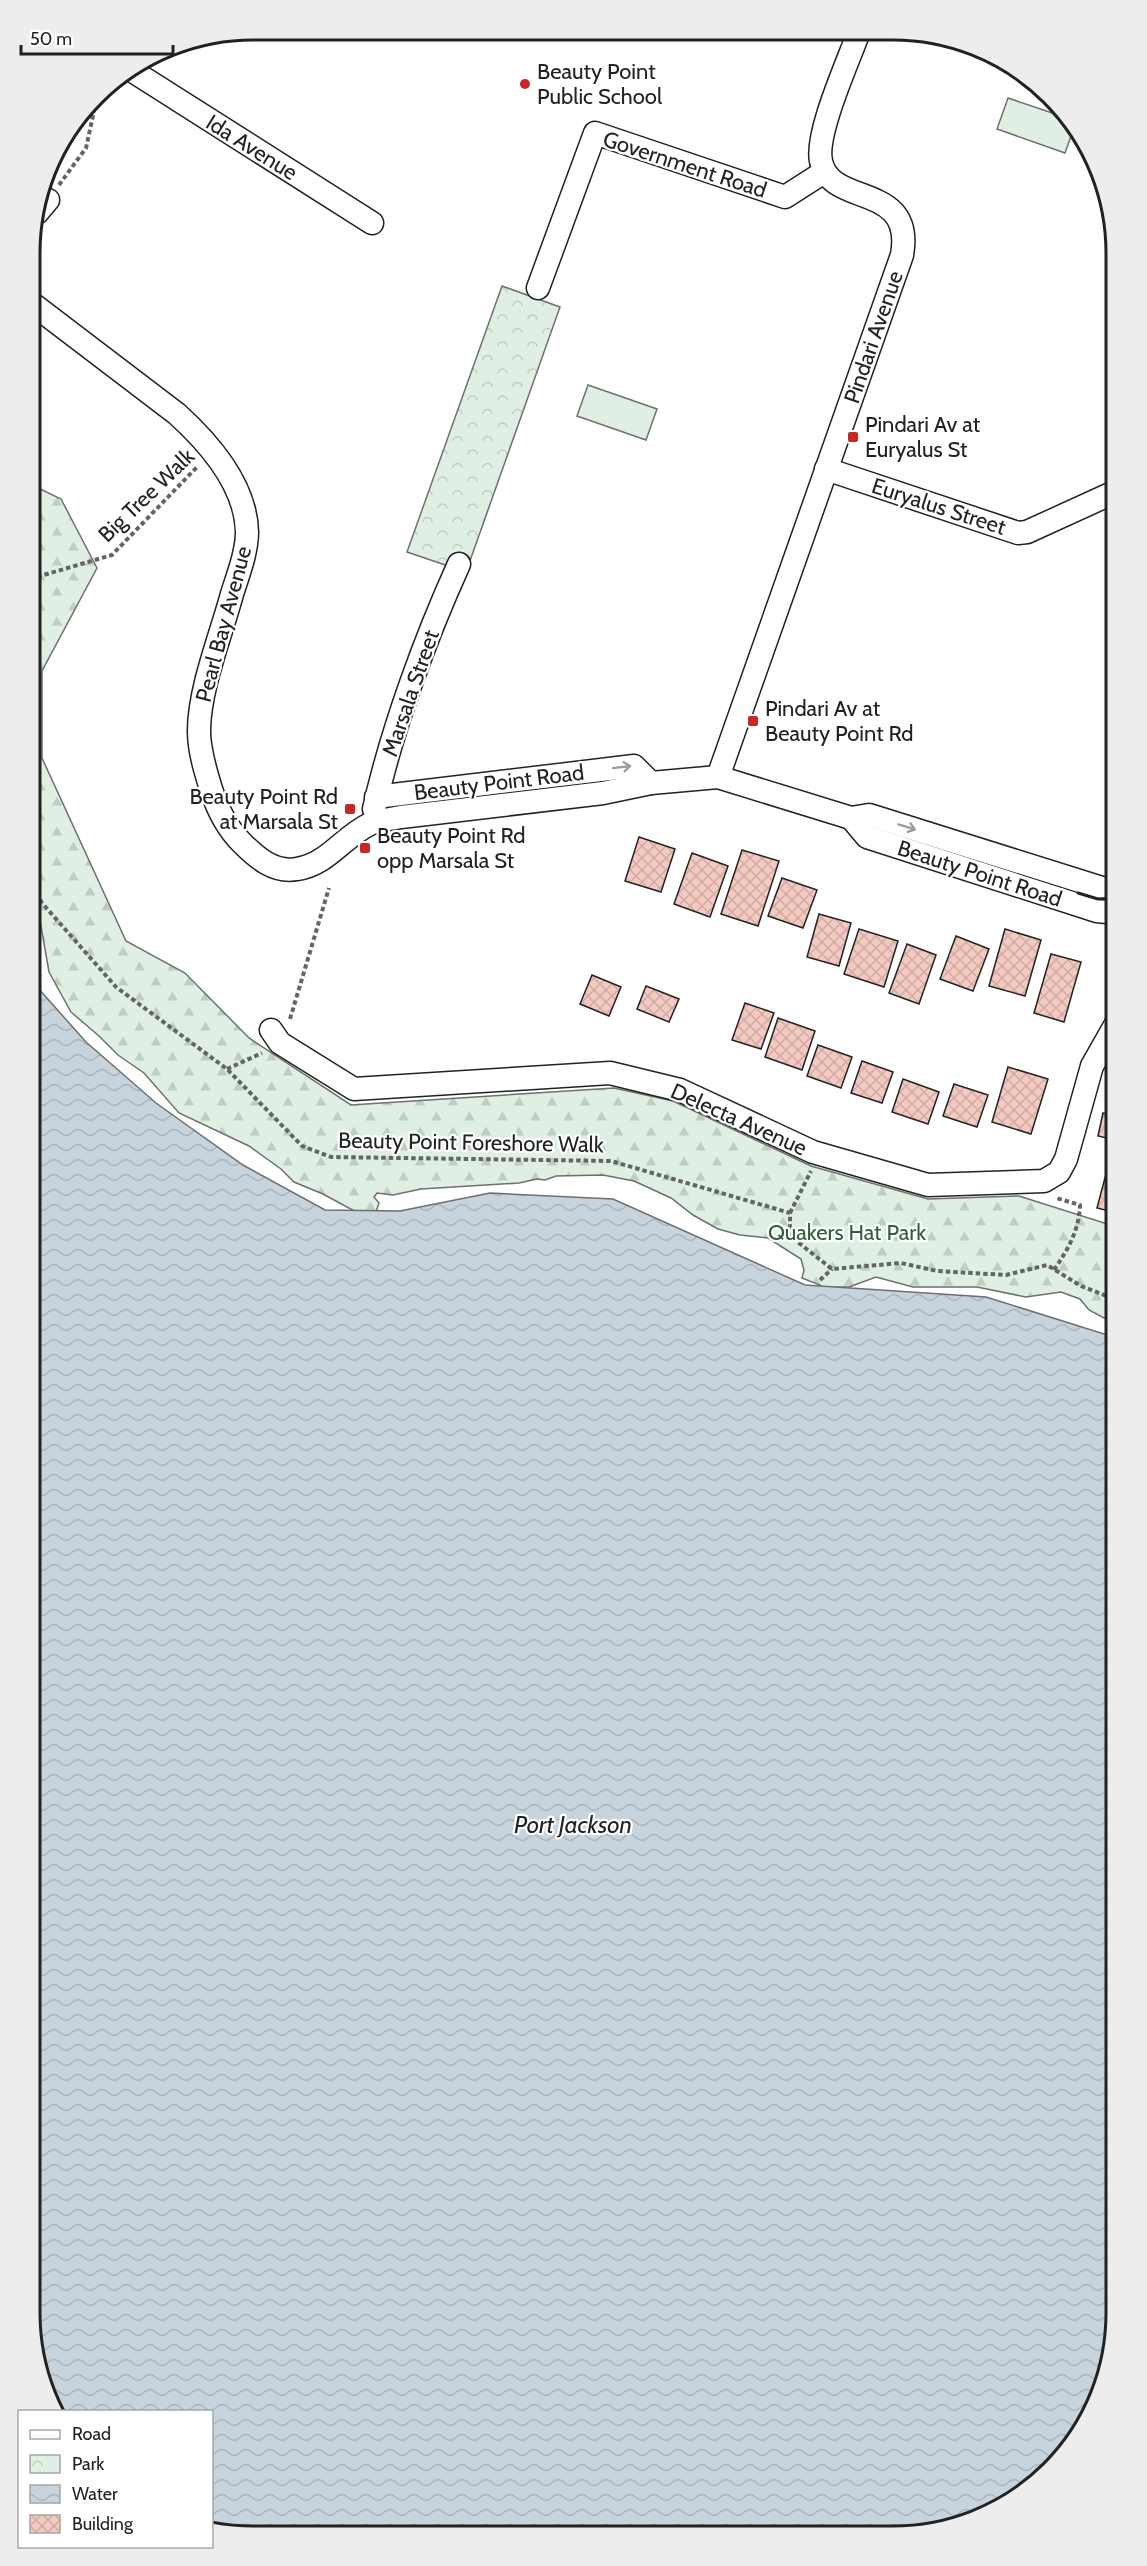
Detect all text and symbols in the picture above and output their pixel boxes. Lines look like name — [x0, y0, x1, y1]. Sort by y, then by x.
scale bar — [21, 18, 172, 56]
text: 50 m — [30, 28, 72, 50]
place label: Beauty Point Public School — [537, 58, 663, 110]
marker: Beauty Point Public School — [518, 77, 532, 91]
street label: Ida Avenue — [201, 109, 302, 186]
street label: Government Road — [600, 125, 770, 204]
street label: Pindari Avenue — [838, 267, 909, 407]
place label: Pindari Av at Euryalus St — [865, 411, 981, 463]
marker: Pindari Av at Euryalus St — [846, 430, 860, 444]
street label: Big Tree Walk — [93, 443, 200, 548]
street label: Euryalus Street — [869, 472, 1010, 541]
street label: Pearl Bay Avenue — [190, 543, 257, 705]
street label: Marsala Street — [376, 626, 445, 760]
place label: Pindari Av at Beauty Point Rd — [765, 695, 914, 747]
marker: Pindari Av at Beauty Point Rd — [746, 714, 760, 728]
street label: Beauty Point Road — [412, 759, 586, 806]
one-way arrow — [612, 761, 632, 772]
place label: Beauty Point Rd at Marsala St — [189, 783, 339, 835]
marker: Beauty Point Rd at Marsala St — [343, 802, 357, 816]
place label: Beauty Point Rd opp Marsala St — [377, 822, 526, 874]
one-way arrow — [897, 822, 916, 833]
street label: Beauty Point Road — [894, 834, 1065, 913]
marker: Beauty Point Rd opp Marsala St — [358, 841, 372, 855]
street label: Delecta Avenue — [667, 1077, 811, 1162]
street label: Beauty Point Foreshore Walk — [338, 1127, 604, 1158]
park label: Quakers Hat Park — [768, 1219, 926, 1246]
water label: Port Jackson — [514, 1810, 632, 1839]
legend — [18, 2410, 213, 2548]
text: Road — [72, 2423, 111, 2445]
text: Park — [72, 2453, 105, 2475]
text: Water — [72, 2483, 118, 2505]
text: Building — [72, 2513, 134, 2535]

